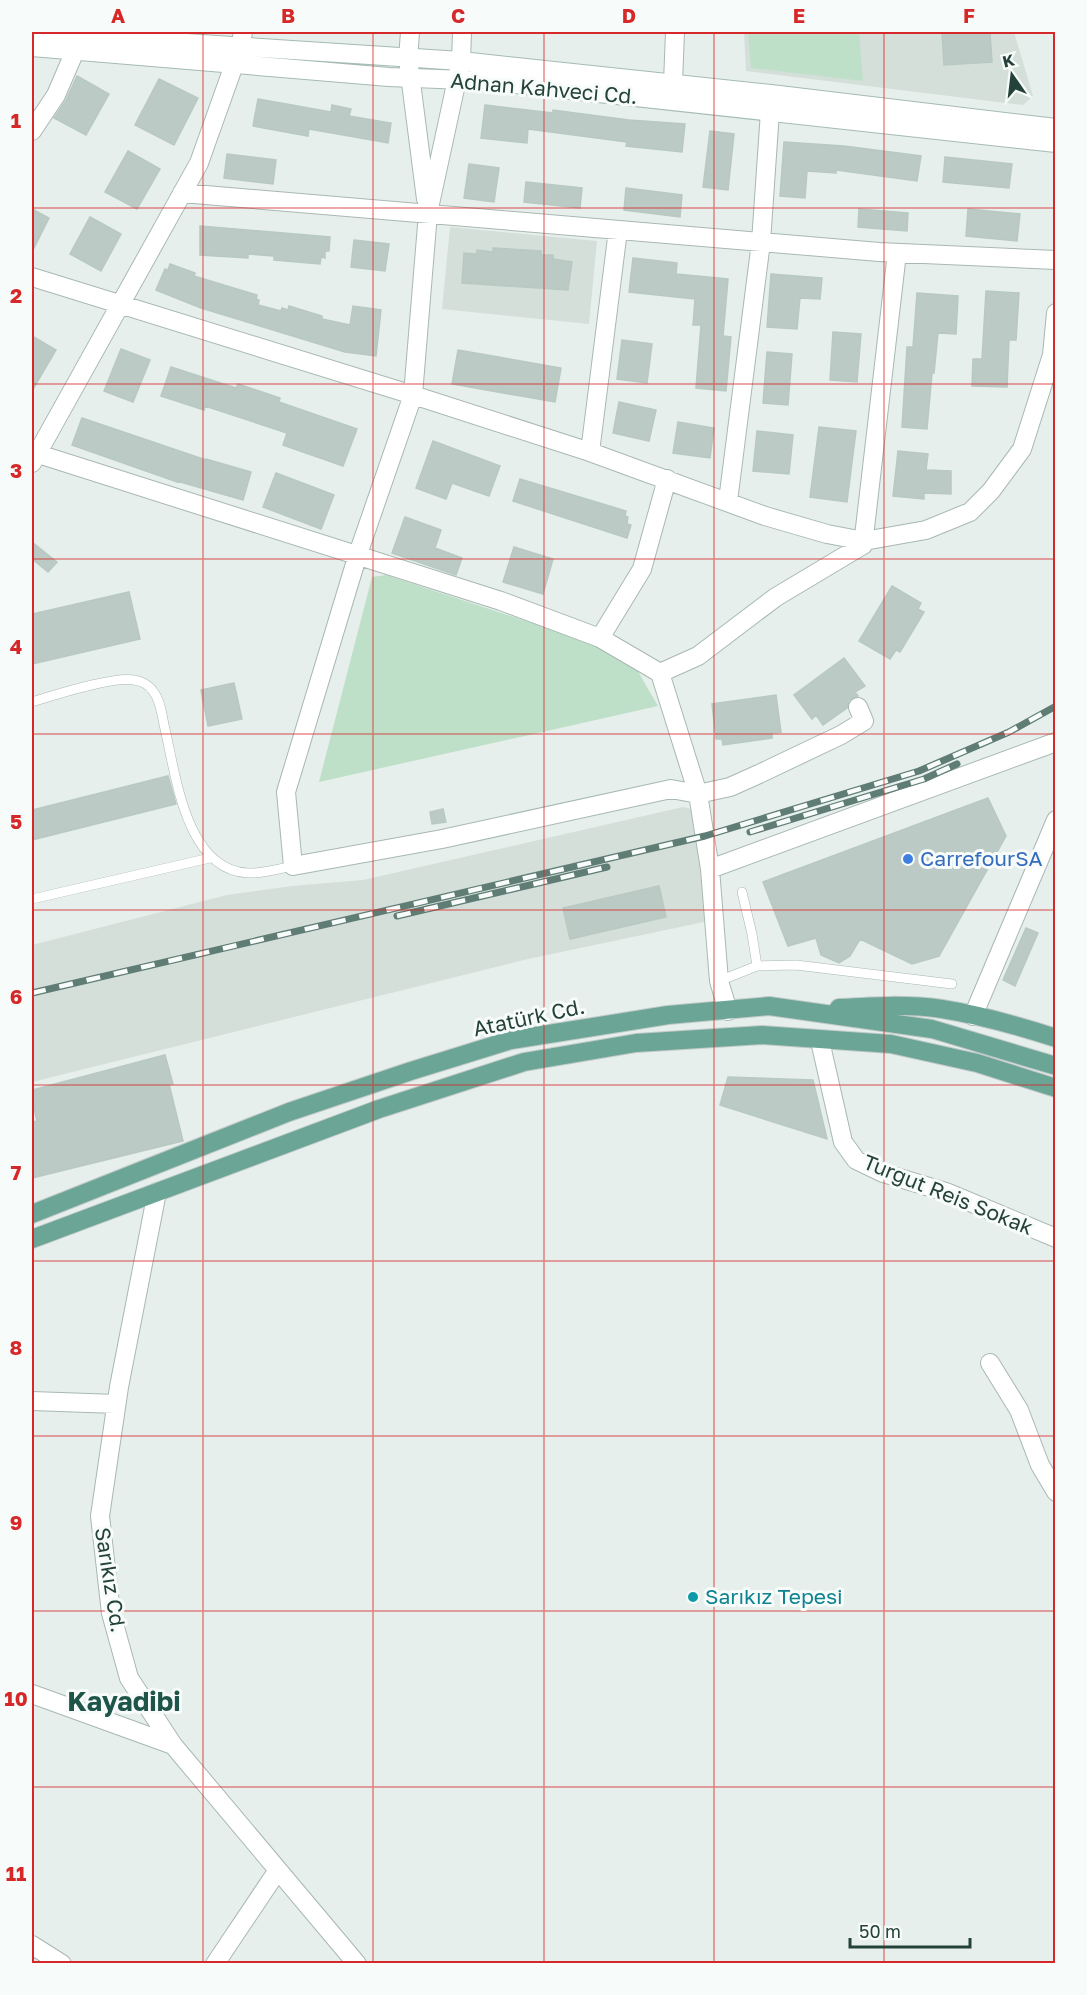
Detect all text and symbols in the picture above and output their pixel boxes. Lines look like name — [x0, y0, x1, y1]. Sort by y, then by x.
text: A — [111, 3, 125, 27]
text: B — [281, 3, 295, 27]
text: C — [451, 3, 465, 27]
text: D — [622, 3, 636, 27]
text: E — [793, 3, 805, 27]
text: F — [963, 3, 975, 27]
north arrow — [982, 45, 1042, 105]
text: K — [1000, 49, 1017, 72]
street label: Adnan Kahveci Cd. — [449, 67, 639, 109]
text: 1 — [11, 108, 21, 132]
text: 2 — [10, 283, 22, 307]
text: 3 — [10, 458, 22, 482]
text: 4 — [10, 634, 22, 658]
text: 5 — [10, 809, 22, 833]
place label: CarrefourSA — [920, 845, 1043, 871]
marker: CarrefourSA — [901, 852, 915, 866]
text: 6 — [10, 984, 22, 1008]
street label: Atatürk Cd. — [471, 993, 587, 1042]
street label: Turgut Reis Sokak — [860, 1148, 1037, 1240]
text: 7 — [11, 1160, 22, 1184]
text: 8 — [10, 1335, 22, 1359]
text: 9 — [10, 1510, 22, 1534]
street label: Sarıkız Cd. — [90, 1525, 132, 1634]
place label: Sarıkız Tepesi — [705, 1583, 843, 1609]
marker: Sarıkız Tepesi — [686, 1590, 700, 1604]
district label: Kayadibi — [67, 1685, 181, 1717]
text: 10 — [4, 1686, 28, 1710]
text: 11 — [6, 1861, 26, 1885]
scale bar — [850, 1911, 970, 1949]
text: 50 m — [859, 1920, 901, 1942]

